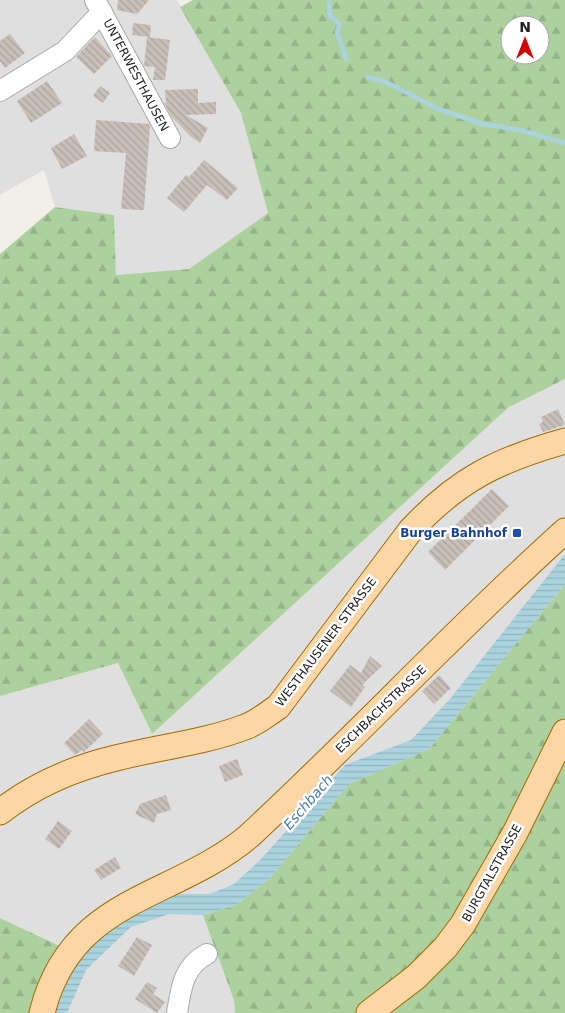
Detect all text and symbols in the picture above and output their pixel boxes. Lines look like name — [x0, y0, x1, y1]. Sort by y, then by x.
north arrow — [500, 15, 550, 65]
street label: UNTERWESTHAUSEN — [100, 16, 172, 134]
text: N — [519, 19, 531, 35]
place label: Burger Bahnhof — [400, 526, 508, 540]
marker: Burger Bahnhof — [511, 527, 523, 539]
street label: WESTHAUSENER STRASSE — [273, 575, 379, 709]
street label: ESCHBACHSTRASSE — [333, 662, 429, 756]
water label: Eschbach — [280, 772, 336, 832]
street label: BURGTALSTRASSE — [459, 822, 525, 924]

